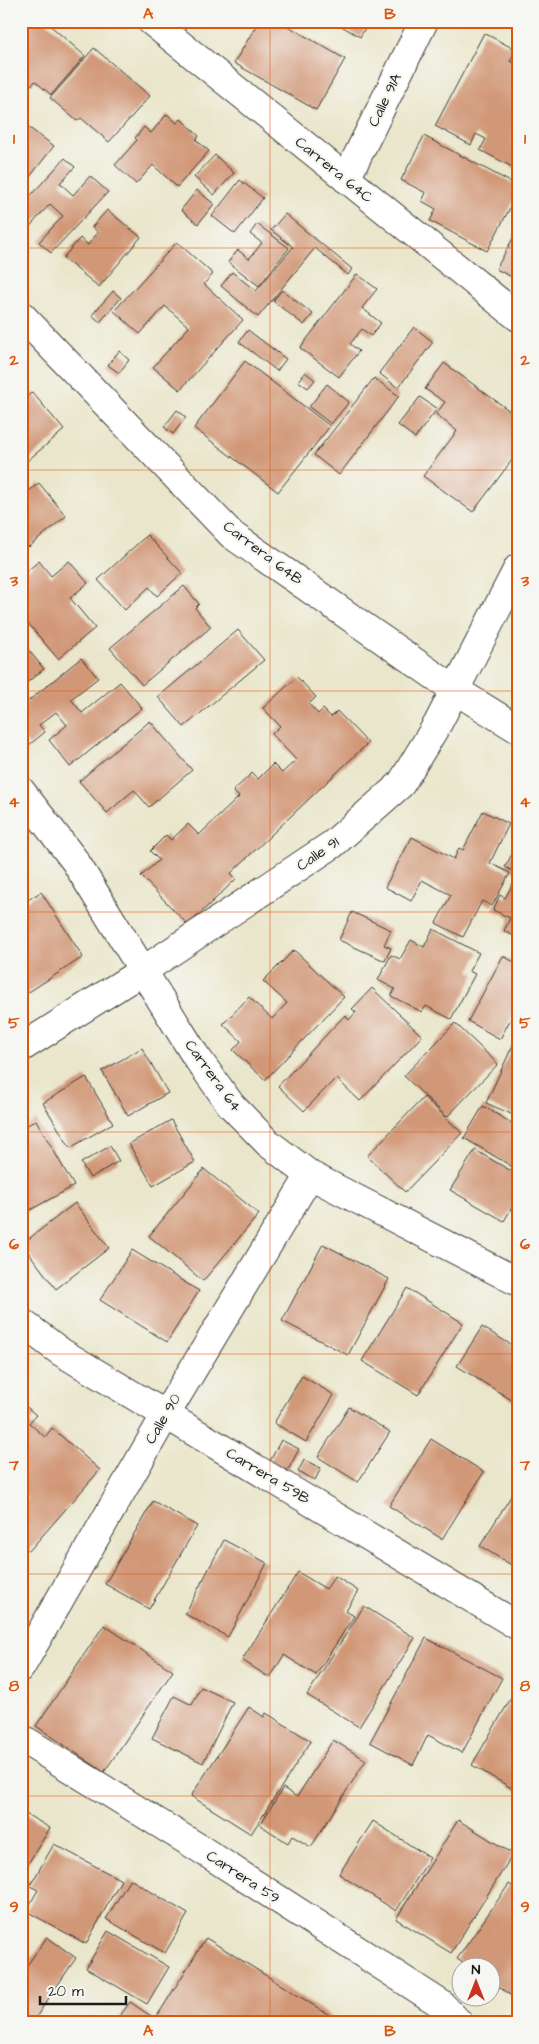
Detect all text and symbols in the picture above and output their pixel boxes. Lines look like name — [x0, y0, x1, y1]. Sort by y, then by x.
text: A — [143, 3, 154, 25]
text: B — [384, 3, 396, 25]
street label: Calle 91A — [363, 69, 407, 130]
text: 1 — [13, 128, 16, 150]
text: 1 — [524, 128, 527, 150]
street label: Carrera 64C — [290, 132, 378, 208]
text: 2 — [8, 349, 19, 371]
text: 2 — [519, 349, 530, 371]
street label: Carrera 64B — [219, 516, 308, 590]
text: 3 — [9, 570, 19, 592]
text: 3 — [520, 570, 530, 592]
text: 4 — [9, 791, 20, 813]
text: 4 — [520, 791, 531, 813]
street label: Calle 91 — [292, 832, 344, 876]
text: 5 — [8, 1012, 20, 1034]
text: 5 — [519, 1012, 531, 1034]
street label: Carrera 64 — [180, 1036, 246, 1116]
text: 6 — [9, 1233, 19, 1255]
text: 6 — [520, 1233, 530, 1255]
street label: Calle 90 — [140, 1389, 186, 1448]
street label: Carrera 59B — [222, 1443, 314, 1510]
text: 7 — [8, 1454, 19, 1476]
text: 7 — [519, 1454, 530, 1476]
text: 8 — [9, 1675, 20, 1697]
text: 8 — [520, 1675, 531, 1697]
street label: Carrera 59 — [202, 1845, 284, 1909]
text: 9 — [9, 1896, 19, 1918]
text: 9 — [520, 1896, 530, 1918]
north arrow — [452, 1956, 502, 2006]
text: N — [472, 1960, 481, 1980]
scale bar — [40, 1974, 126, 2006]
text: 20 m — [48, 1981, 84, 2002]
text: A — [143, 2020, 154, 2042]
text: B — [384, 2020, 396, 2042]

